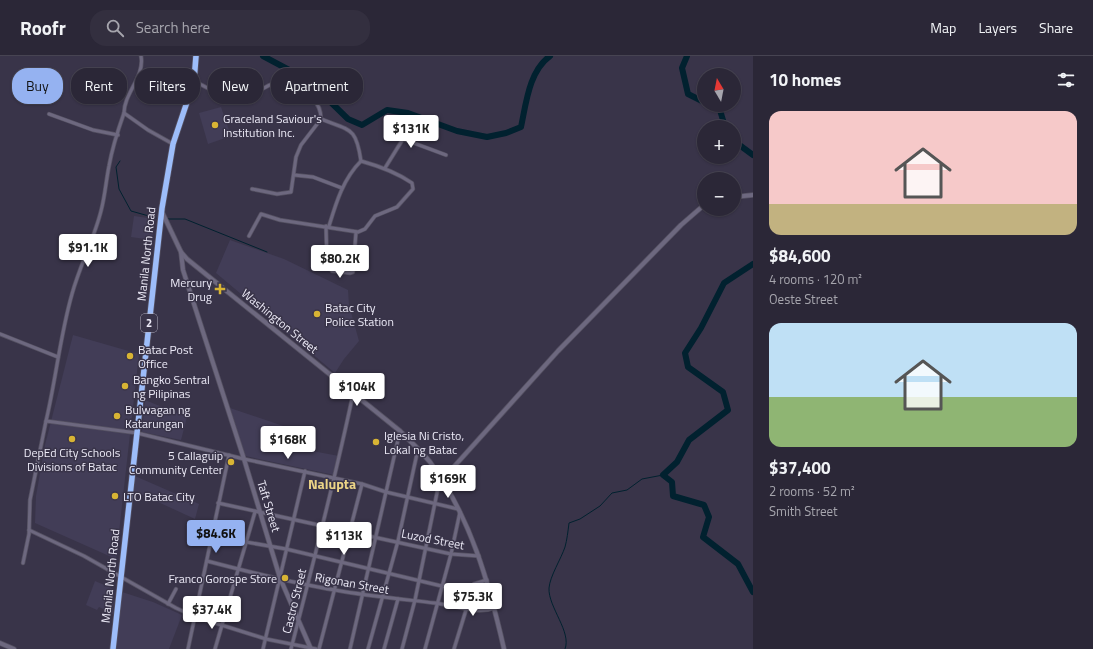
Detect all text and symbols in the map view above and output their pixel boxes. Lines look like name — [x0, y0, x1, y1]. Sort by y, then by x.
search box — [90, 10, 370, 46]
text: Roofr — [20, 13, 66, 42]
text: Search here — [136, 16, 210, 39]
icon: search — [104, 17, 126, 39]
text: Map — [930, 17, 956, 38]
text: Layers — [978, 17, 1017, 38]
text: Share — [1039, 17, 1073, 38]
text: 10 homes — [769, 67, 841, 93]
chip: Buy — [12, 68, 63, 104]
chip: Rent — [71, 68, 127, 104]
chip: Filters — [135, 68, 200, 104]
chip: New — [208, 68, 263, 104]
chip: Apartment — [271, 68, 363, 104]
north arrow — [697, 68, 741, 112]
map controls — [697, 68, 741, 216]
icon: filters — [1055, 69, 1077, 91]
place label: Graceland Saviour's Institution Inc. — [223, 109, 322, 142]
pin: $131K — [383, 115, 439, 149]
text: $131K — [393, 118, 429, 138]
marker: Graceland Saviour's Institution Inc. — [210, 120, 220, 130]
button: + — [697, 120, 741, 164]
icon: home — [887, 137, 959, 209]
button: − — [697, 172, 741, 216]
street label: Manila North Road — [132, 206, 160, 302]
pin: $91.1K — [55, 234, 121, 268]
text: $91.1K — [68, 237, 108, 257]
text: $84,600 — [769, 243, 831, 269]
pin: $80.2K — [307, 245, 373, 279]
text: $80.2K — [320, 248, 360, 268]
text: 4 rooms · 120 m² — [769, 269, 862, 289]
place label: Mercury Drug — [170, 273, 212, 306]
marker: Mercury Drug — [215, 284, 225, 294]
street label: Washington Street — [237, 284, 323, 359]
text: Oeste Street — [769, 289, 838, 309]
place label: Batac City Police Station — [325, 298, 394, 331]
marker: Batac City Police Station — [312, 309, 322, 319]
road number: 2 — [141, 314, 157, 332]
place label: Batac Post Office — [138, 340, 193, 373]
icon: home — [887, 349, 959, 421]
marker: Batac Post Office — [125, 351, 135, 361]
place label: Bangko Sentral ng Pilipinas — [133, 370, 210, 403]
pin: $104K — [329, 373, 385, 407]
text: $104K — [339, 376, 375, 396]
marker: Bangko Sentral ng Pilipinas — [120, 381, 130, 391]
place label: Bulwagan ng Katarungan — [125, 400, 191, 433]
marker: Bulwagan ng Katarungan — [112, 411, 122, 421]
pin: $168K — [260, 426, 316, 460]
place label: Iglesia Ni Cristo, Lokal ng Batac — [384, 426, 464, 459]
text: $168K — [270, 429, 306, 449]
marker: DepEd City Schools Divisions of Batac — [67, 434, 77, 444]
marker: Iglesia Ni Cristo, Lokal ng Batac — [371, 437, 381, 447]
place label: DepEd City Schools Divisions of Batac — [24, 443, 121, 476]
place label: 5 Callaguip Community Center — [129, 446, 223, 479]
text: $37,400 — [769, 455, 831, 481]
marker: 5 Callaguip Community Center — [226, 457, 236, 467]
pin: $169K — [420, 465, 476, 499]
text: $169K — [430, 468, 466, 488]
district label: Nalupta — [308, 473, 356, 494]
street label: Taft Street — [252, 478, 286, 535]
text: 2 rooms · 52 m² — [769, 481, 855, 501]
place label: LTO Batac City — [123, 487, 195, 506]
marker: LTO Batac City — [110, 491, 120, 501]
text: Smith Street — [769, 501, 838, 521]
pin: $84.6K — [183, 520, 249, 554]
pin: $113K — [316, 522, 372, 556]
text: $84.6K — [196, 523, 236, 543]
street label: Luzod Street — [400, 524, 467, 555]
text: $113K — [326, 525, 362, 545]
street label: Manila North Road — [96, 528, 124, 624]
street label: Castro Street — [277, 566, 311, 635]
street label: Rigonan Street — [313, 567, 391, 599]
place label: Franco Gorospe Store — [168, 569, 277, 588]
marker: Franco Gorospe Store — [280, 573, 290, 583]
pin: $75.3K — [440, 583, 506, 617]
text: $75.3K — [453, 586, 493, 606]
pin: $37.4K — [179, 596, 245, 630]
text: $37.4K — [192, 599, 232, 619]

